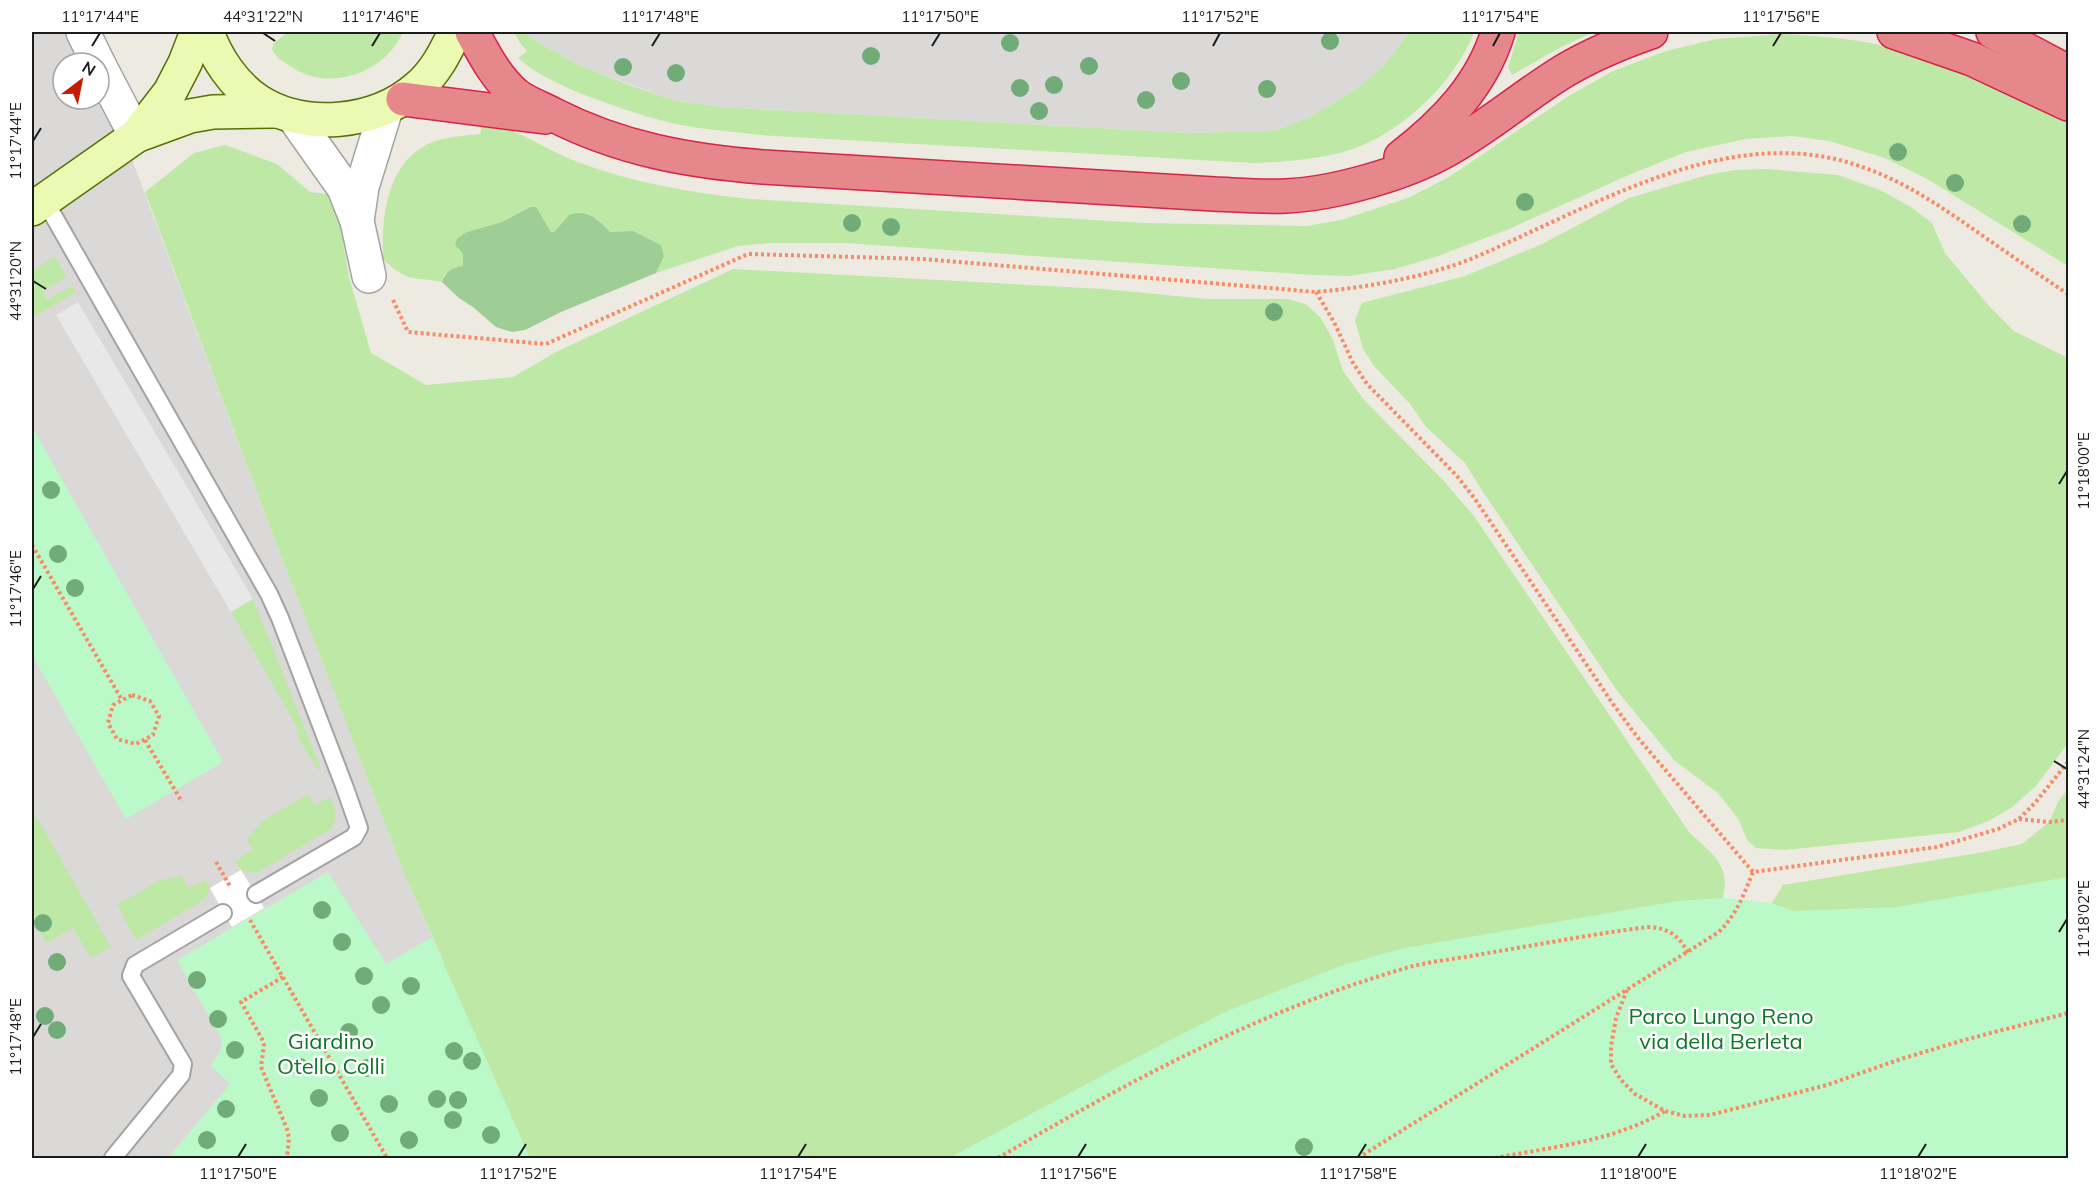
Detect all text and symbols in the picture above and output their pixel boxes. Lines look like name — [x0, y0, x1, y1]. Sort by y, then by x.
text: 11°17'44"E — [61, 7, 139, 26]
text: 44°31'22"N — [223, 7, 303, 26]
text: 11°17'46"E — [341, 7, 419, 26]
text: 11°17'48"E — [621, 7, 699, 26]
text: 11°17'50"E — [901, 7, 979, 26]
text: 11°17'52"E — [1181, 7, 1259, 26]
text: 11°17'54"E — [1461, 7, 1539, 26]
text: 11°17'56"E — [1742, 7, 1820, 26]
north arrow — [51, 51, 111, 111]
text: N — [79, 57, 99, 80]
text: 11°17'44"E — [6, 102, 25, 180]
text: 44°31'20"N — [6, 241, 25, 321]
text: 11°18'00"E — [2074, 432, 2093, 510]
text: 11°17'46"E — [6, 550, 25, 628]
text: 44°31'24"N — [2074, 729, 2093, 809]
text: 11°18'02"E — [2074, 880, 2093, 958]
text: 11°17'48"E — [6, 998, 25, 1076]
park label: Parco Lungo Reno via della Berleta — [1628, 1002, 1814, 1055]
park label: Giardino Otello Colli — [277, 1027, 385, 1080]
text: 11°17'50"E — [199, 1164, 277, 1183]
text: 11°17'52"E — [479, 1164, 557, 1183]
text: 11°17'54"E — [759, 1164, 837, 1183]
text: 11°17'56"E — [1039, 1164, 1117, 1183]
text: 11°17'58"E — [1319, 1164, 1397, 1183]
text: 11°18'00"E — [1599, 1164, 1677, 1183]
text: 11°18'02"E — [1879, 1164, 1957, 1183]

